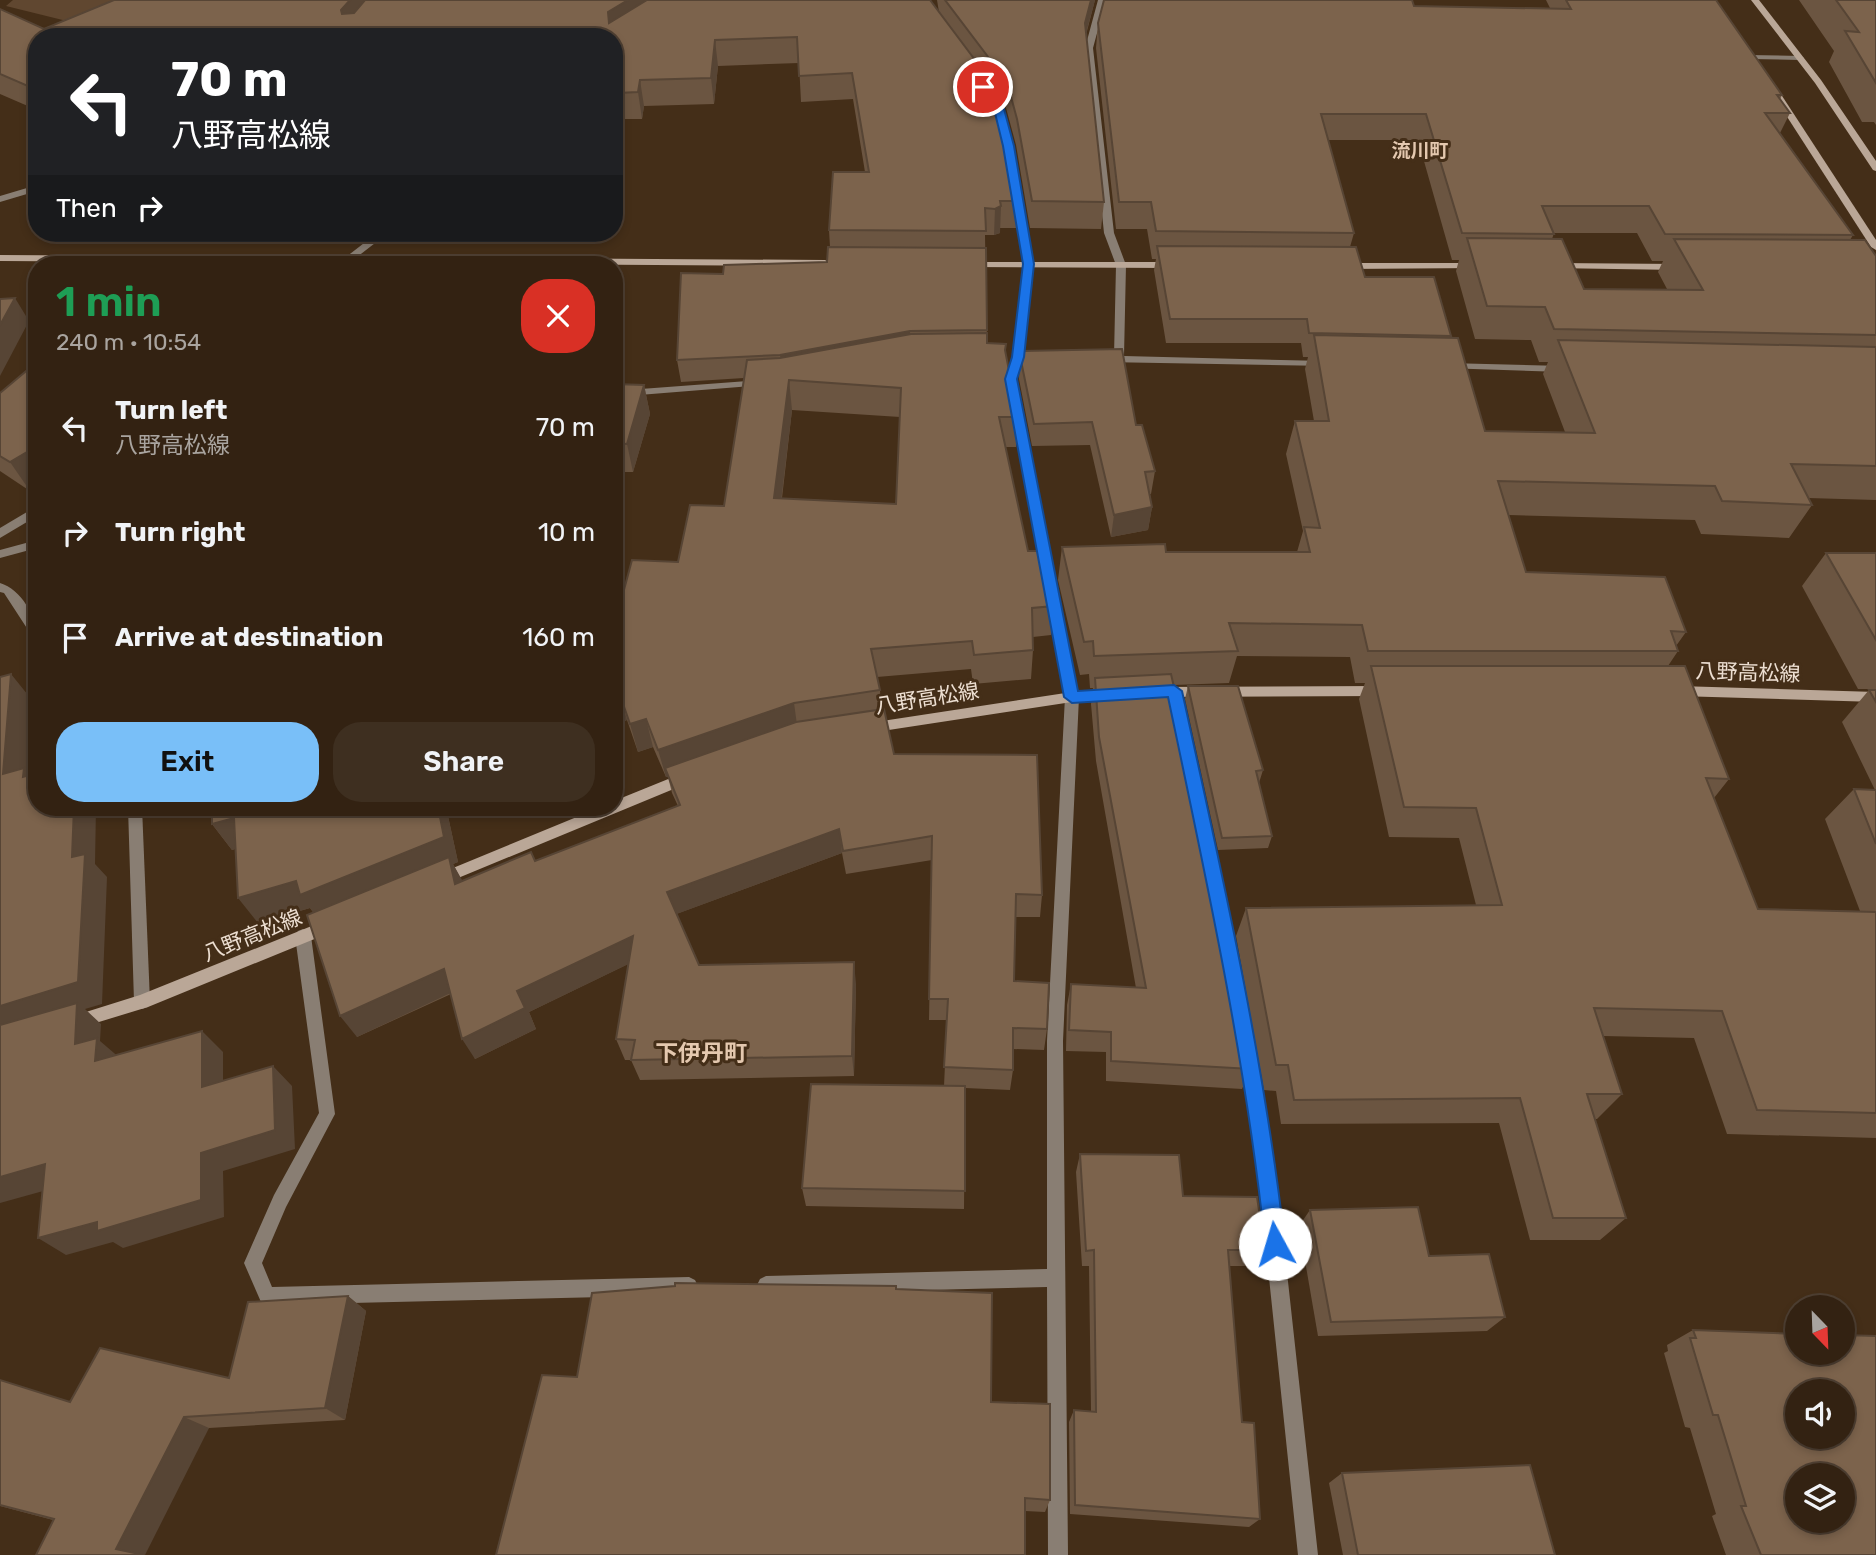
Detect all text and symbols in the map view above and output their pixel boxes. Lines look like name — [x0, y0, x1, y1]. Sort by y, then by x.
text: 70 m — [171, 50, 288, 108]
icon: left — [56, 56, 147, 147]
pin — [953, 57, 1013, 117]
icon: arrive — [964, 68, 1002, 106]
text: 八野高松線 — [171, 116, 331, 154]
district label: 流川町 — [1391, 139, 1449, 162]
icon: right — [131, 189, 169, 227]
text: Then — [56, 193, 117, 224]
text: 1 min — [56, 277, 162, 327]
button: close — [521, 279, 595, 353]
text: 240 m · 10:54 — [56, 328, 201, 356]
text: Turn left — [115, 395, 227, 426]
icon: left — [56, 409, 94, 447]
text: 70 m — [536, 412, 595, 443]
text: 八野高松線 — [115, 431, 230, 459]
icon: right — [56, 514, 94, 552]
text: Turn right — [115, 517, 245, 548]
text: 10 m — [538, 517, 595, 548]
icon: arrive — [56, 619, 94, 657]
text: Arrive at destination — [115, 622, 383, 653]
text: 160 m — [522, 622, 595, 653]
street label: 八野高松線 — [1695, 658, 1801, 686]
street label: 八野高松線 — [873, 677, 981, 719]
button: Exit — [56, 722, 319, 802]
button: Share — [333, 722, 595, 802]
street label: 八野高松線 — [199, 904, 305, 966]
district label: 下伊丹町 — [655, 1039, 747, 1067]
position arrow — [1238, 1207, 1312, 1281]
north arrow — [1785, 1295, 1855, 1365]
map controls — [1785, 1295, 1855, 1533]
button: sound — [1785, 1379, 1855, 1449]
button: layers — [1785, 1463, 1855, 1533]

